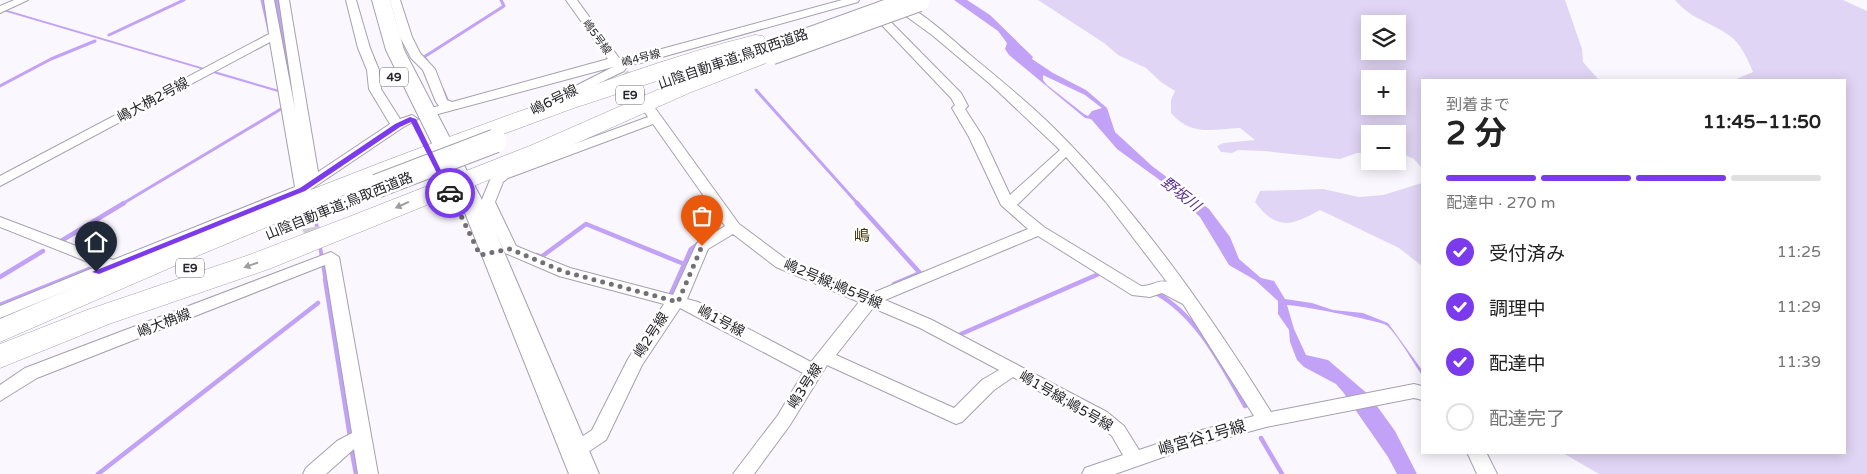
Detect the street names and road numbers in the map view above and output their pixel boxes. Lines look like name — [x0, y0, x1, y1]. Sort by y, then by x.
street label: 嶋5号線 — [580, 17, 614, 57]
street label: 山陰自動車道;鳥取西道路 — [656, 25, 810, 93]
street label: 嶋4号線 — [620, 47, 662, 69]
road number: 49 — [380, 68, 408, 86]
street label: 嶋大桷2号線 — [114, 74, 192, 126]
street label: 嶋6号線 — [527, 81, 581, 119]
road number: E9 — [616, 86, 644, 104]
street label: 山陰自動車道;鳥取西道路 — [263, 169, 415, 243]
street label: 嶋2号線;嶋5号線 — [781, 256, 885, 312]
road number: E9 — [176, 258, 204, 278]
street label: 嶋1号線 — [695, 302, 747, 340]
street label: 嶋大桷線 — [135, 305, 193, 341]
street label: 嶋2号線 — [630, 309, 672, 361]
street label: 嶋3号線 — [784, 360, 826, 412]
street label: 嶋1号線;嶋5号線 — [1016, 367, 1116, 435]
street label: 嶋宮谷1号線 — [1156, 416, 1248, 460]

